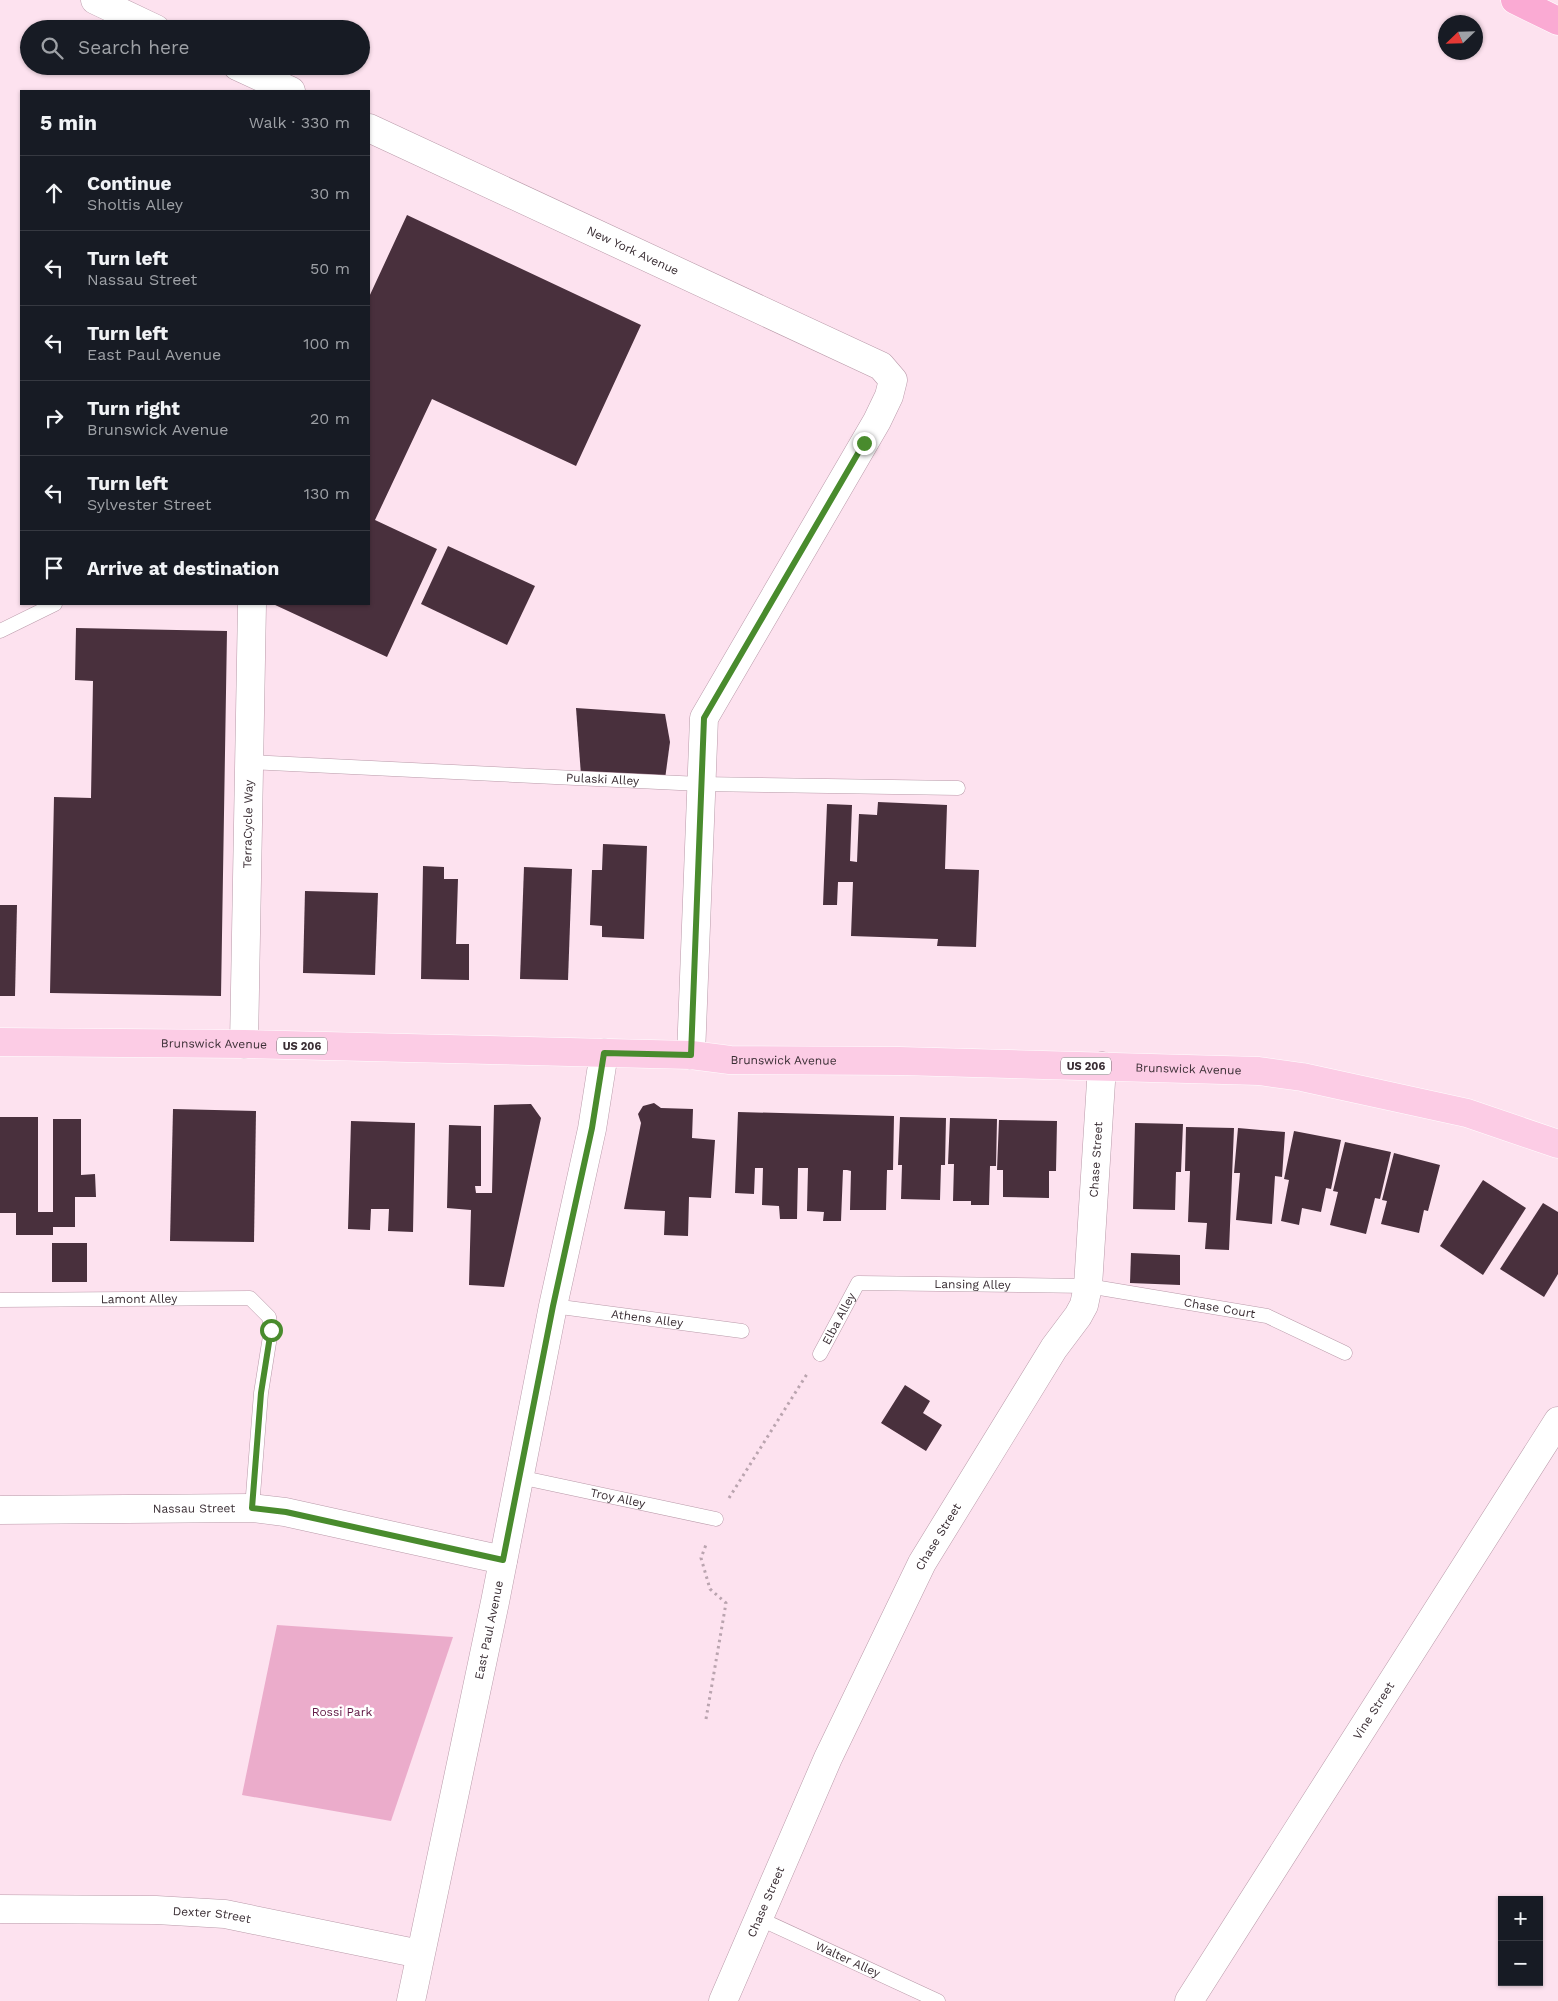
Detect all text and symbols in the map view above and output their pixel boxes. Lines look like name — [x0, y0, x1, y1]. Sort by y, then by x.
north arrow — [1438, 15, 1483, 60]
search box — [20, 20, 370, 75]
icon: search — [38, 34, 66, 62]
text: Search here — [78, 36, 189, 59]
text: 5 min — [40, 110, 97, 135]
text: Walk · 330 m — [249, 113, 350, 132]
text: Continue — [87, 172, 171, 195]
icon: ahead — [40, 179, 68, 207]
text: 30 m — [310, 184, 350, 203]
text: Sholtis Alley — [87, 195, 183, 214]
street label: New York Avenue — [585, 223, 681, 278]
text: Turn left — [87, 247, 168, 270]
icon: left — [40, 254, 68, 282]
text: 50 m — [310, 259, 350, 278]
text: Nassau Street — [87, 270, 197, 289]
text: Turn left — [87, 322, 168, 345]
icon: left — [40, 329, 68, 357]
text: 100 m — [303, 334, 350, 353]
text: East Paul Avenue — [87, 345, 221, 364]
text: Turn right — [87, 397, 180, 420]
icon: right — [40, 404, 68, 432]
text: 20 m — [310, 409, 350, 428]
text: Brunswick Avenue — [87, 420, 228, 439]
route end — [853, 432, 876, 455]
text: Turn left — [87, 472, 168, 495]
icon: left — [40, 479, 68, 507]
text: 130 m — [304, 484, 350, 503]
text: Sylvester Street — [87, 495, 211, 514]
icon: arrive — [40, 554, 68, 582]
text: Arrive at destination — [87, 557, 279, 580]
street label: Pulaski Alley — [566, 770, 640, 788]
street label: TerraCycle Way — [240, 779, 256, 868]
street label: Brunswick Avenue — [161, 1036, 267, 1052]
road number: US 206 — [277, 1038, 327, 1054]
street label: Brunswick Avenue — [730, 1053, 837, 1068]
road number: US 206 — [1061, 1058, 1111, 1074]
street label: Brunswick Avenue — [1135, 1061, 1242, 1078]
street label: Chase Street — [1087, 1121, 1105, 1198]
street label: Lansing Alley — [934, 1277, 1012, 1292]
street label: Elba Alley — [819, 1290, 859, 1347]
street label: Lamont Alley — [101, 1292, 178, 1306]
street label: Chase Court — [1183, 1295, 1256, 1321]
street label: Athens Alley — [610, 1307, 685, 1330]
route start — [260, 1319, 283, 1342]
street label: Troy Alley — [589, 1485, 647, 1511]
street label: Nassau Street — [153, 1501, 235, 1516]
street label: Chase Street — [913, 1501, 964, 1573]
street label: East Paul Avenue — [472, 1579, 506, 1681]
street label: Vine Street — [1350, 1679, 1397, 1742]
park label: Rossi Park — [312, 1705, 373, 1719]
street label: Chase Street — [744, 1864, 787, 1940]
map controls — [1498, 1896, 1543, 1986]
button: + — [1498, 1896, 1543, 1941]
street label: Dexter Street — [172, 1904, 252, 1926]
street label: Walter Alley — [813, 1939, 883, 1981]
button: − — [1498, 1941, 1543, 1986]

